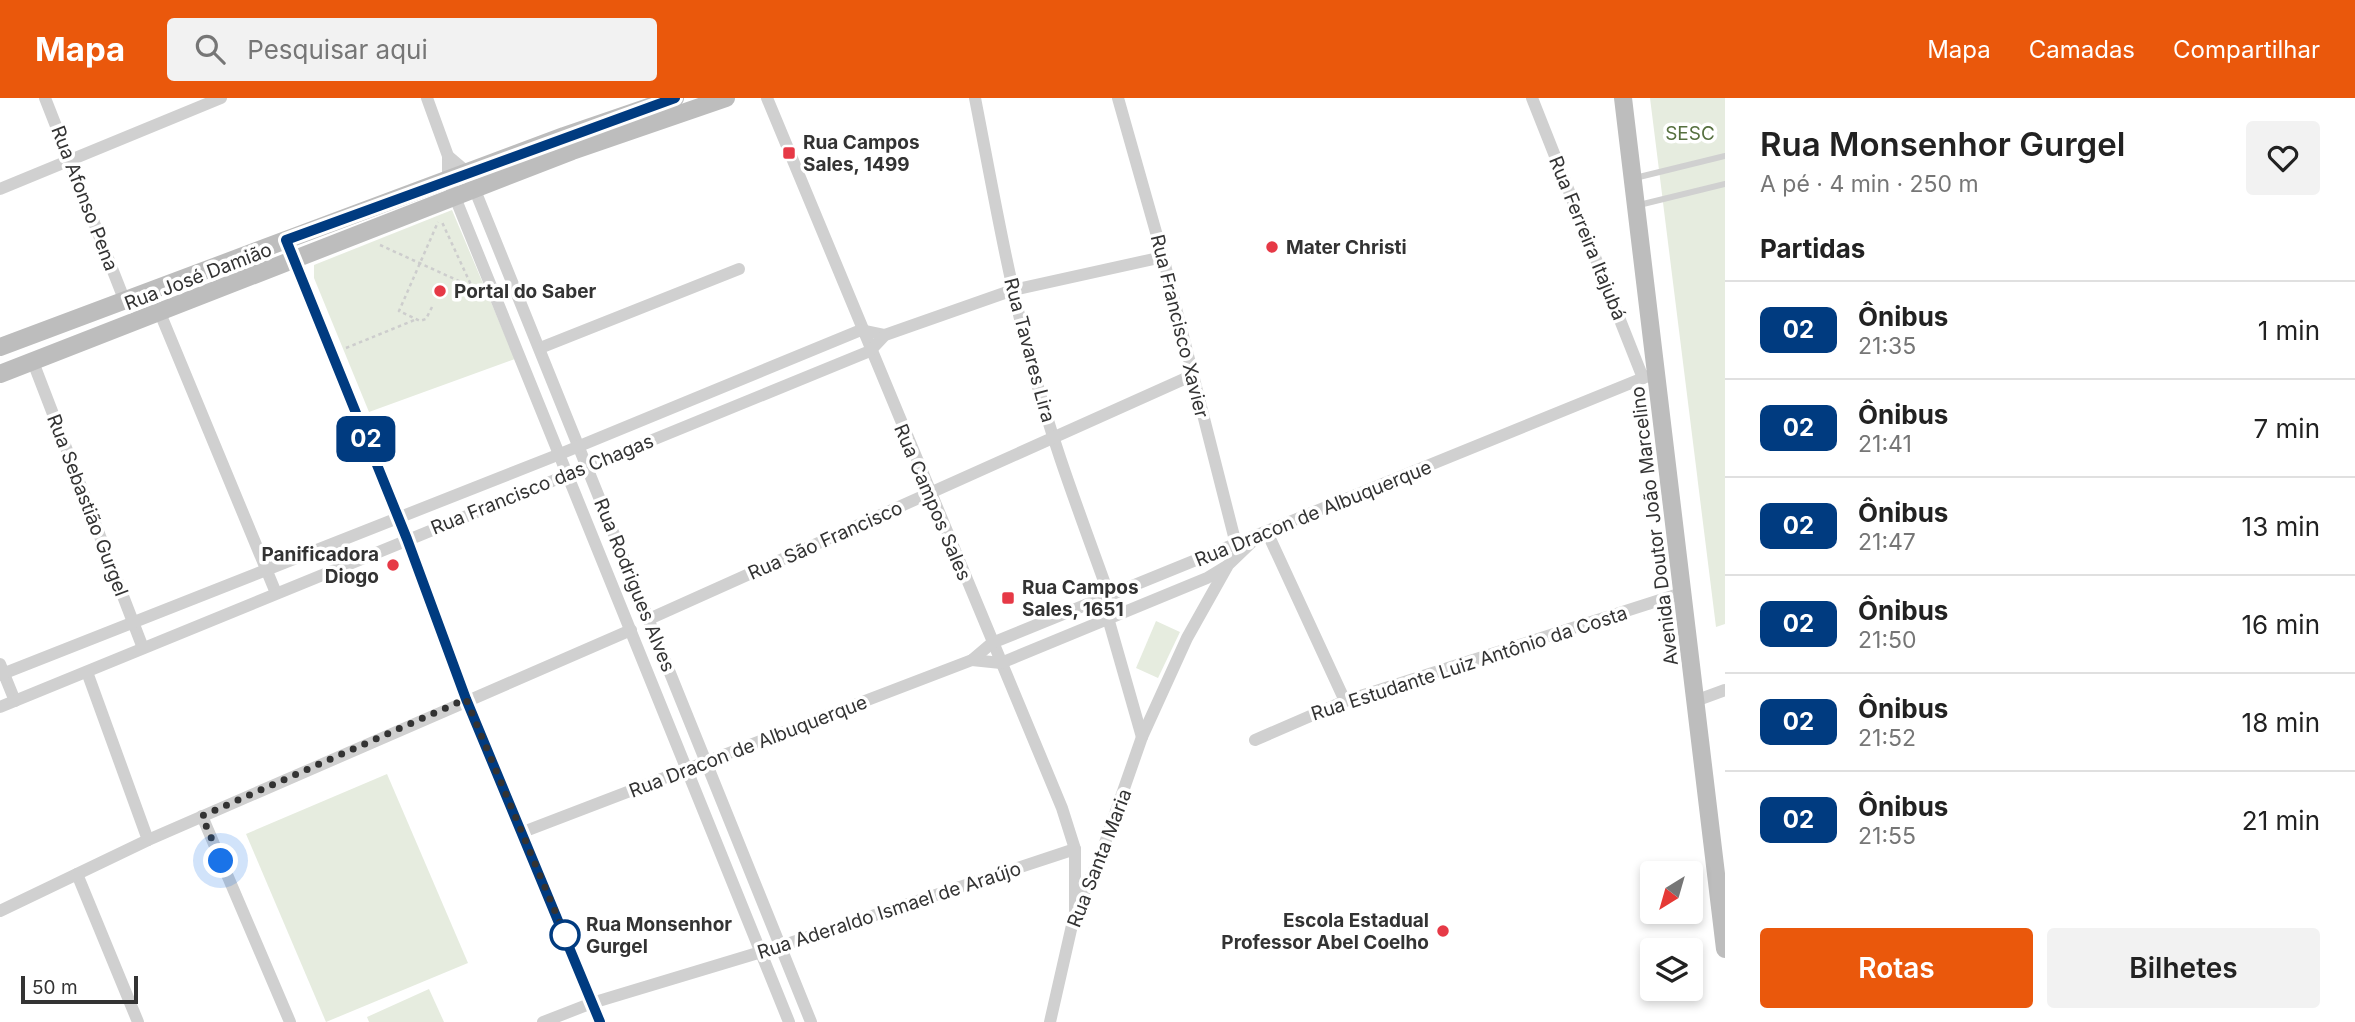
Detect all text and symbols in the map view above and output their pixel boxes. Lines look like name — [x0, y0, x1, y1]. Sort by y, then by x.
search box — [167, 18, 657, 81]
text: Mapa — [35, 29, 125, 69]
icon: search — [191, 30, 229, 68]
text: Pesquisar aqui — [247, 34, 428, 65]
text: Mapa — [1927, 35, 1991, 64]
text: Camadas — [2029, 35, 2135, 64]
text: Compartilhar — [2173, 35, 2320, 64]
button: heart — [2246, 121, 2320, 195]
street label: Rua Afonso Pena — [46, 122, 123, 274]
park label: SESC — [1665, 122, 1715, 145]
text: Rua Monsenhor Gurgel — [1760, 124, 2125, 164]
place label: Rua Campos Sales, 1499 — [803, 131, 920, 176]
marker: Rua Campos Sales, 1499 — [781, 145, 797, 161]
street label: Rua Ferreira Itajubá — [1544, 153, 1631, 324]
text: A pé · 4 min · 250 m — [1760, 170, 1979, 198]
street label: Rua Francisco Xavier — [1146, 232, 1213, 420]
text: Partidas — [1760, 233, 1865, 264]
place label: Mater Christi — [1286, 236, 1407, 259]
street label: Rua José Damião — [121, 238, 275, 315]
marker: Mater Christi — [1264, 239, 1280, 255]
street label: Rua Tavares Lira — [999, 275, 1060, 425]
place label: Portal do Saber — [454, 280, 597, 303]
marker: Portal do Saber — [432, 283, 448, 299]
text: Ônibus — [1858, 301, 1948, 332]
text: 02 — [1783, 315, 1814, 344]
text: 1 min — [2258, 315, 2320, 346]
text: 21:35 — [1858, 332, 1916, 360]
street label: Avenida Doutor João Marcelino — [1626, 385, 1683, 667]
text: Ônibus — [1858, 399, 1948, 430]
street label: Rua Sebastião Gurgel — [42, 411, 133, 599]
text: 02 — [1783, 413, 1814, 442]
text: 7 min — [2254, 413, 2320, 444]
line badge: 02 — [334, 416, 398, 462]
street label: Rua Campos Sales — [889, 421, 976, 584]
text: 02 — [350, 424, 382, 453]
street label: Rua Francisco das Chagas — [428, 429, 657, 540]
text: 21:41 — [1858, 430, 1912, 458]
street label: Rua Dracon de Albuquerque — [1191, 455, 1435, 572]
street label: Rua Rodrigues Alves — [589, 495, 680, 675]
street label: Rua São Francisco — [744, 496, 906, 585]
text: Ônibus — [1858, 497, 1948, 528]
text: 02 — [1783, 511, 1814, 540]
text: 13 min — [2242, 511, 2320, 542]
text: 21:47 — [1858, 528, 1916, 556]
place label: Panificadora Diogo — [262, 543, 379, 588]
marker: Panificadora Diogo — [385, 557, 401, 573]
place label: Rua Campos Sales, 1651 — [1022, 576, 1139, 621]
marker: Rua Campos Sales, 1651 — [1000, 590, 1016, 606]
text: Ônibus — [1858, 595, 1948, 626]
street label: Rua Estudante Luiz Antônio da Costa — [1308, 601, 1630, 726]
text: 02 — [1783, 609, 1814, 638]
text: 16 min — [2242, 609, 2320, 640]
text: 21:50 — [1858, 626, 1917, 654]
street label: Rua Dracon de Albuquerque — [626, 690, 870, 803]
text: Ônibus — [1858, 693, 1948, 724]
text: 02 — [1783, 707, 1814, 736]
text: 18 min — [2242, 707, 2320, 738]
text: 21:52 — [1858, 724, 1916, 752]
street label: Rua Santa Maria — [1062, 786, 1136, 931]
text: Ônibus — [1858, 791, 1948, 822]
text: 02 — [1783, 805, 1814, 834]
text: 21 min — [2242, 805, 2320, 836]
text: 21:55 — [1858, 822, 1916, 850]
your location — [203, 843, 238, 878]
street label: Rua Aderaldo Ismael de Araújo — [754, 857, 1024, 964]
north arrow — [1640, 861, 1703, 924]
map controls — [1640, 861, 1703, 1001]
place label: Escola Estadual Professor Abel Coelho — [1221, 909, 1429, 954]
place label: Rua Monsenhor Gurgel — [586, 913, 732, 958]
marker: Rua Monsenhor Gurgel — [550, 920, 580, 950]
marker: Escola Estadual Professor Abel Coelho — [1435, 923, 1451, 939]
button: Rotas — [1760, 928, 2033, 1008]
button: Bilhetes — [2047, 928, 2320, 1008]
button: layers — [1640, 938, 1703, 1001]
scale bar — [21, 973, 138, 1005]
text: 50 m — [32, 976, 78, 999]

